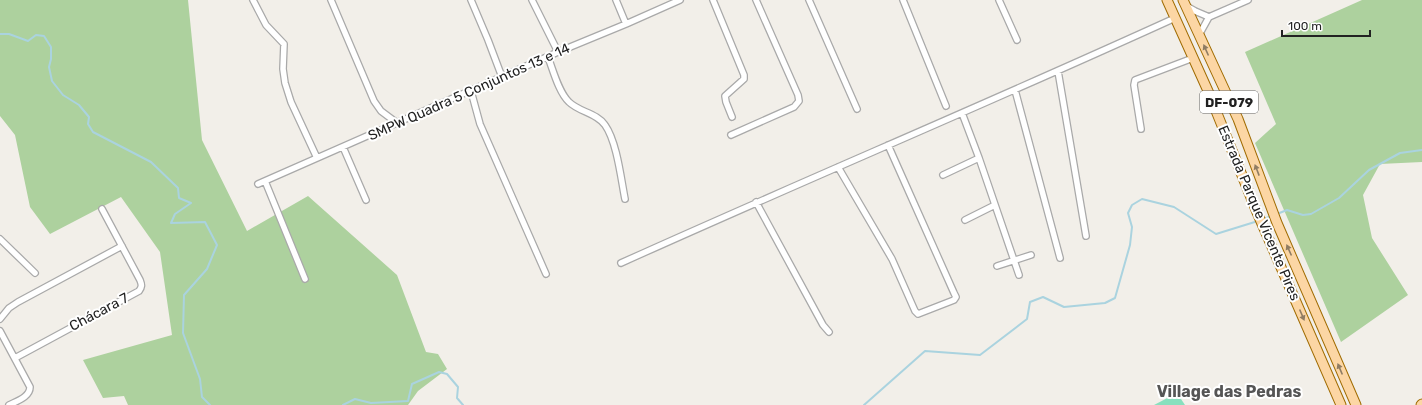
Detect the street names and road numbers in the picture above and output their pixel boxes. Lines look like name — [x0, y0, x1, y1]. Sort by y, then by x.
street label: SMPW Quadra 5 Conjuntos 13 e 14 — [365, 40, 573, 144]
road number: DF-079 — [1200, 91, 1258, 113]
street label: Estrada Parque Vicente Pires — [1214, 123, 1304, 303]
street label: Chácara 7 — [66, 289, 132, 335]

